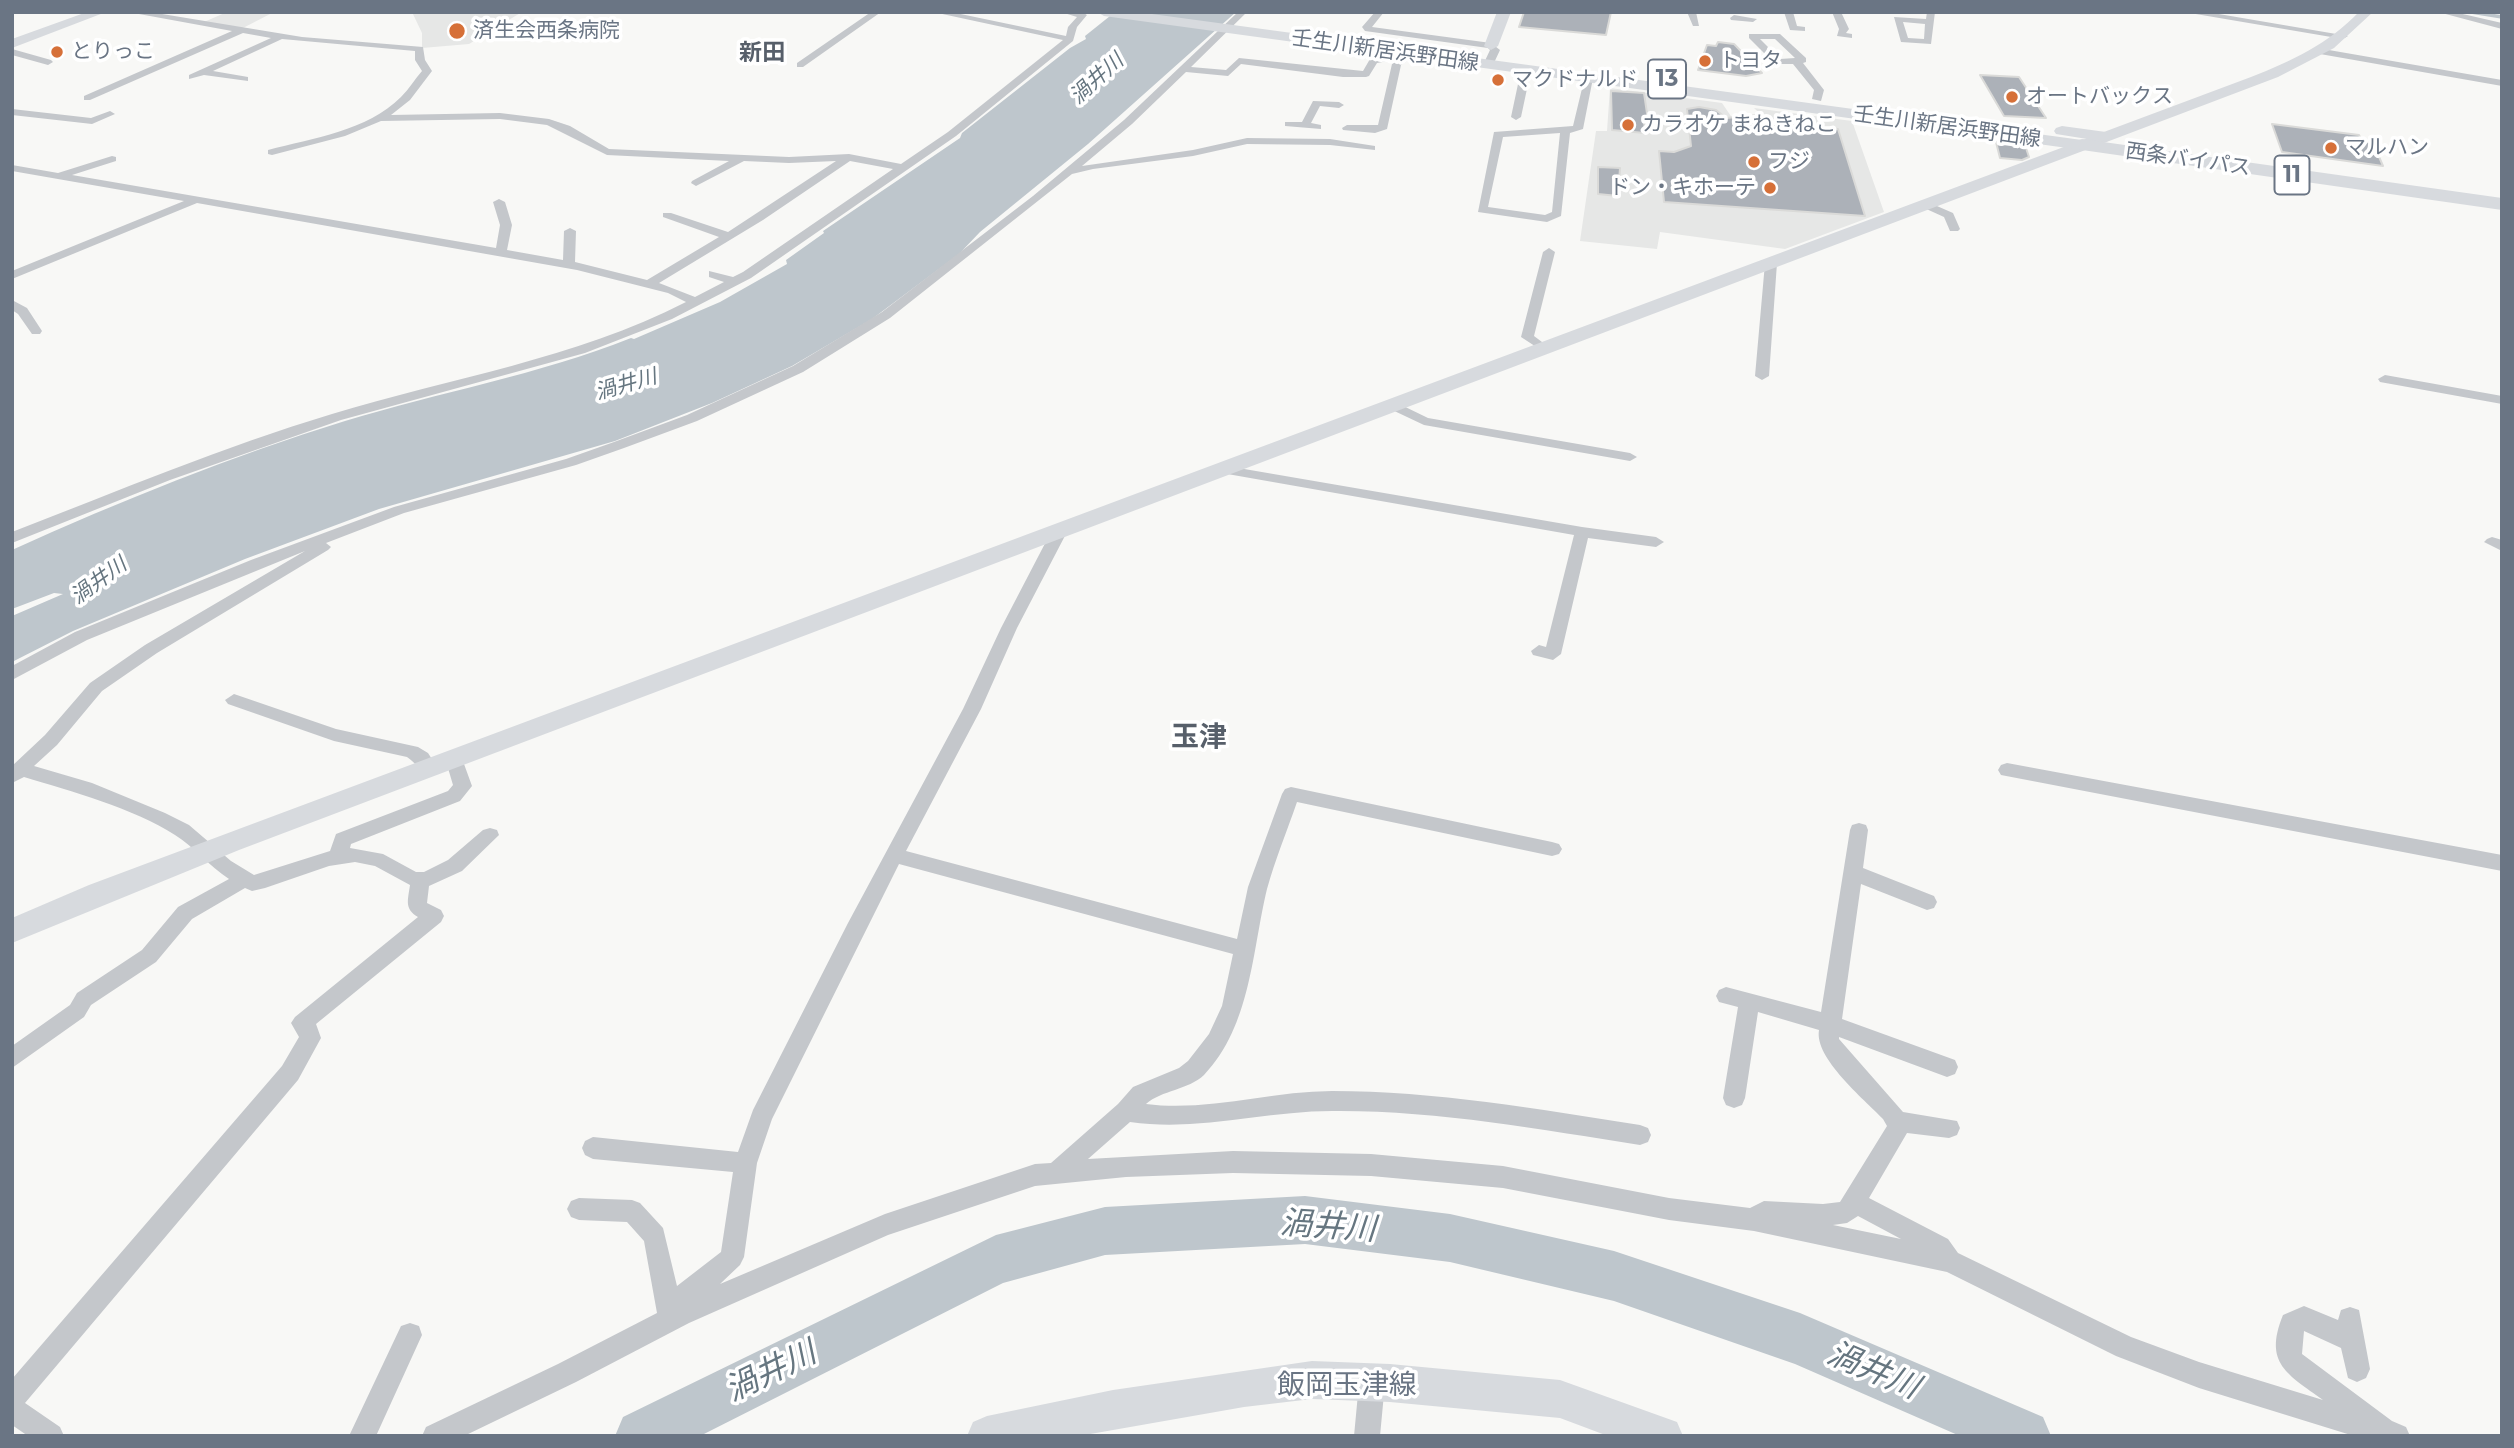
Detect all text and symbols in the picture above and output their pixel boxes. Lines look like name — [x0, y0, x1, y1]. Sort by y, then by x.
place label: 済生会西条病院 — [473, 18, 620, 44]
marker: 済生会西条病院 — [447, 21, 467, 41]
street label: 壬生川新居浜野田線 — [1290, 25, 1480, 77]
place label: とりっこ — [71, 39, 155, 65]
district label: 新田 — [739, 39, 785, 67]
marker: とりっこ — [49, 44, 65, 60]
place label: トヨタ — [1719, 48, 1782, 74]
water label: 渦井川 — [1065, 49, 1129, 109]
marker: トヨタ — [1697, 53, 1713, 69]
road number: 13 — [1648, 60, 1686, 99]
place label: マクドナルド — [1512, 67, 1638, 93]
marker: マクドナルド — [1490, 72, 1506, 88]
place label: オートバックス — [2026, 84, 2173, 110]
marker: オートバックス — [2004, 89, 2020, 105]
street label: 壬生川新居浜野田線 — [1852, 101, 2042, 153]
place label: カラオケ まねきねこ — [1642, 112, 1837, 138]
marker: カラオケ まねきねこ — [1620, 117, 1636, 133]
place label: マルハン — [2345, 135, 2429, 161]
street label: 西条バイパス — [2124, 139, 2252, 181]
marker: マルハン — [2323, 140, 2339, 156]
place label: フジ — [1768, 149, 1810, 175]
marker: フジ — [1746, 154, 1762, 170]
road number: 11 — [2274, 156, 2310, 194]
place label: ドン・キホーテ — [1609, 175, 1756, 201]
marker: ドン・キホーテ — [1762, 180, 1778, 196]
water label: 渦井川 — [592, 364, 660, 406]
water label: 渦井川 — [66, 552, 132, 610]
district label: 玉津 — [1171, 721, 1227, 755]
water label: 渦井川 — [1279, 1204, 1377, 1250]
water label: 渦井川 — [719, 1334, 823, 1410]
water label: 渦井川 — [1821, 1335, 1925, 1407]
street label: 飯岡玉津線 — [1277, 1369, 1417, 1403]

